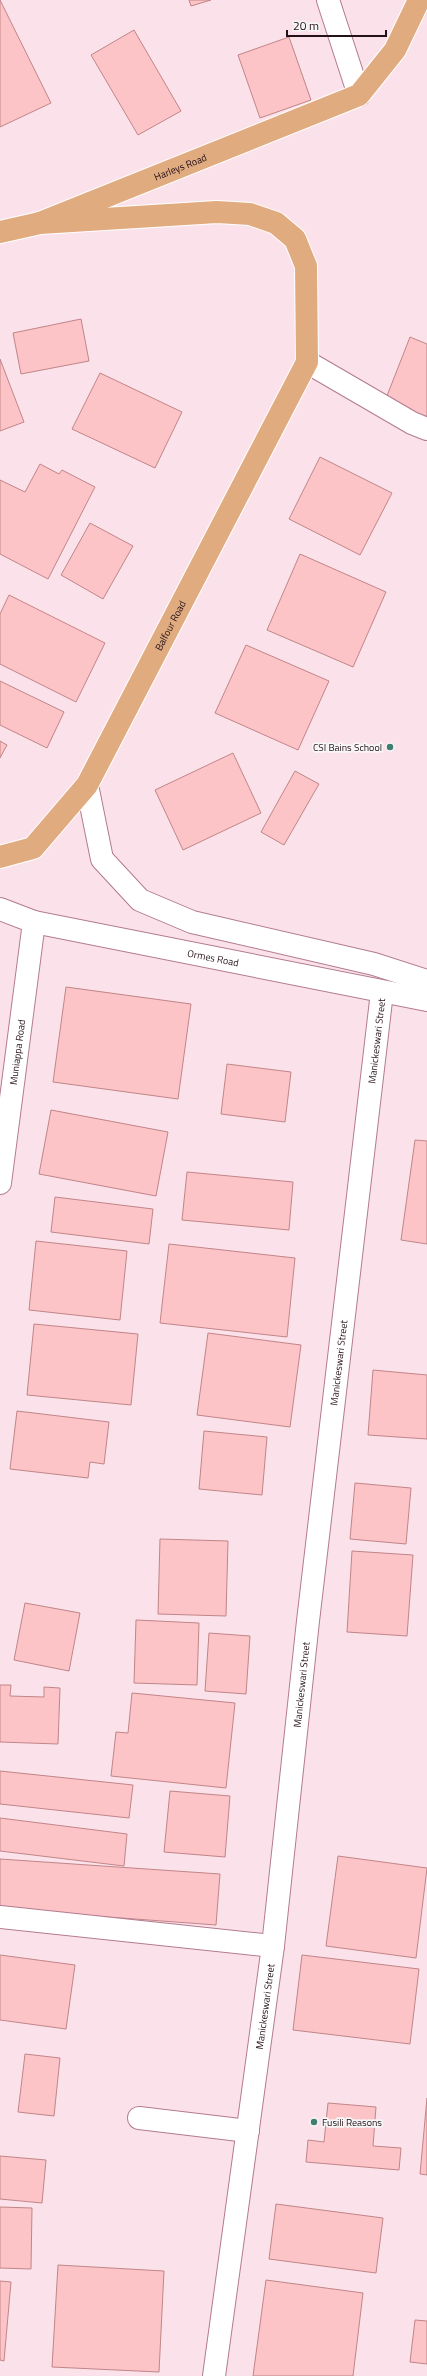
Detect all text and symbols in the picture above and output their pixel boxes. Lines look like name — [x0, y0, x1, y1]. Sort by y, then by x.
scale bar — [287, 12, 386, 38]
text: 20 m — [293, 16, 319, 35]
street label: Harleys Road — [151, 149, 209, 184]
street label: Balfour Road — [151, 598, 189, 653]
place label: CSI Bains School — [313, 740, 382, 755]
marker: CSI Bains School — [385, 742, 395, 752]
street label: Ormes Road — [186, 945, 240, 970]
street label: Manickeswari Street — [364, 997, 389, 1085]
street label: Muniappa Road — [5, 1019, 29, 1086]
street label: Manickeswari Street — [326, 1319, 351, 1406]
street label: Manickeswari Street — [289, 1640, 313, 1728]
street label: Manickeswari Street — [251, 1962, 278, 2050]
place label: Fusili Reasons — [322, 2115, 382, 2130]
marker: Fusili Reasons — [309, 2117, 319, 2127]

